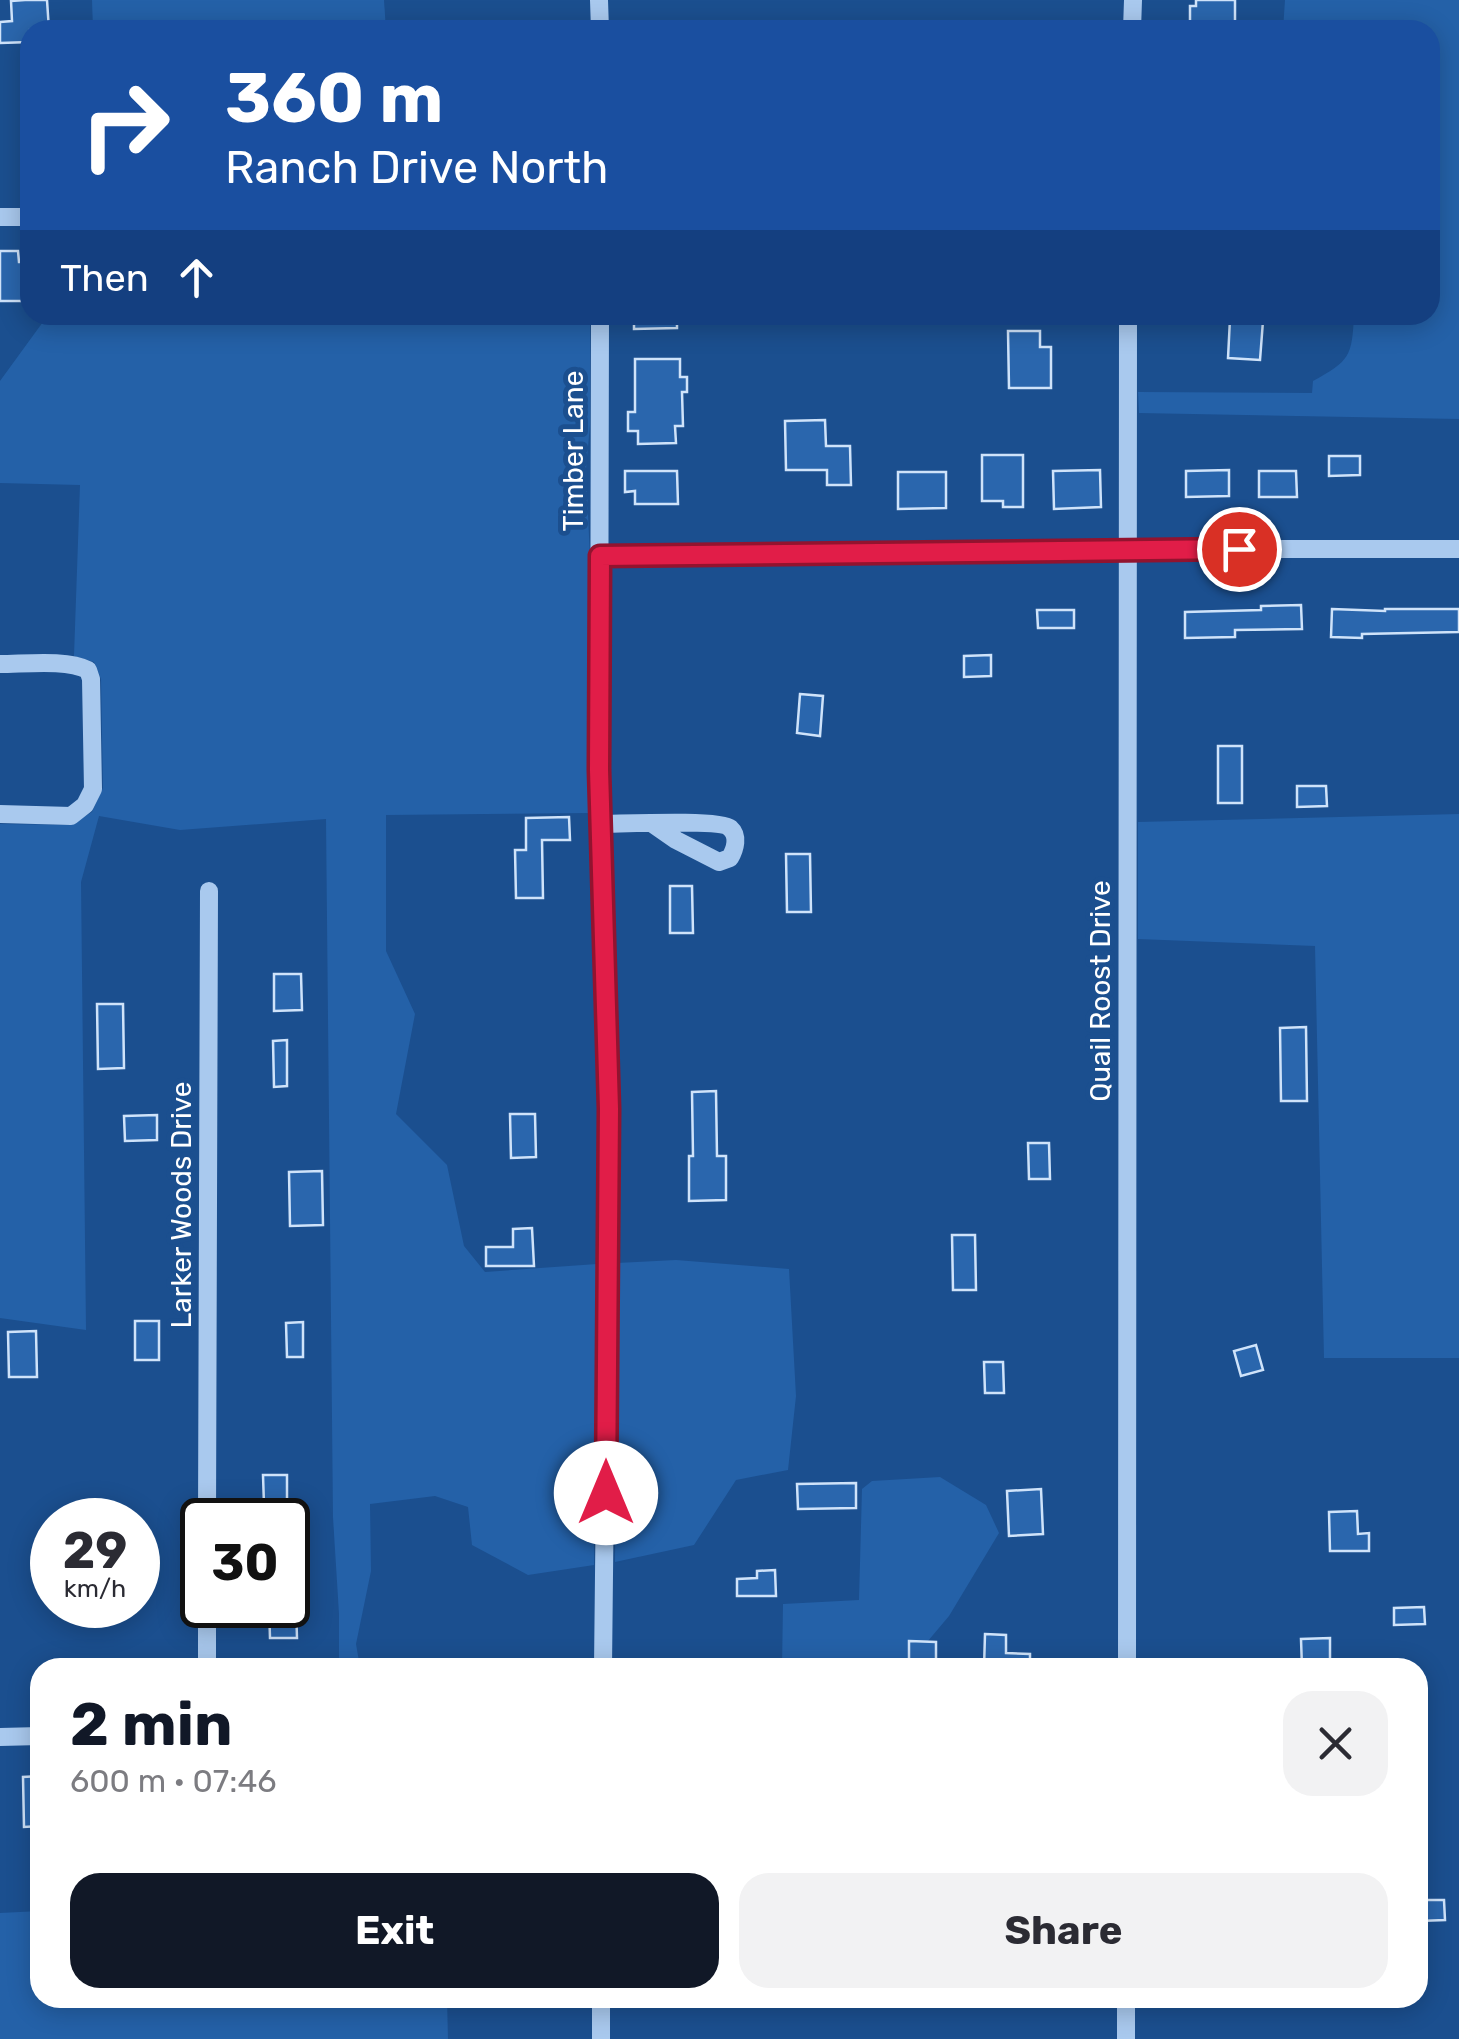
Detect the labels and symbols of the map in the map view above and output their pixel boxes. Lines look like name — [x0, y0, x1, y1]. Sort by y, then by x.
street label: Timber Lane — [557, 371, 590, 531]
pin — [1197, 507, 1282, 592]
street label: Quail Roost Drive — [1084, 880, 1117, 1102]
street label: Larker Woods Drive — [165, 1082, 198, 1328]
position arrow — [554, 1441, 658, 1545]
speed limit sign: 30 — [180, 1498, 310, 1628]

